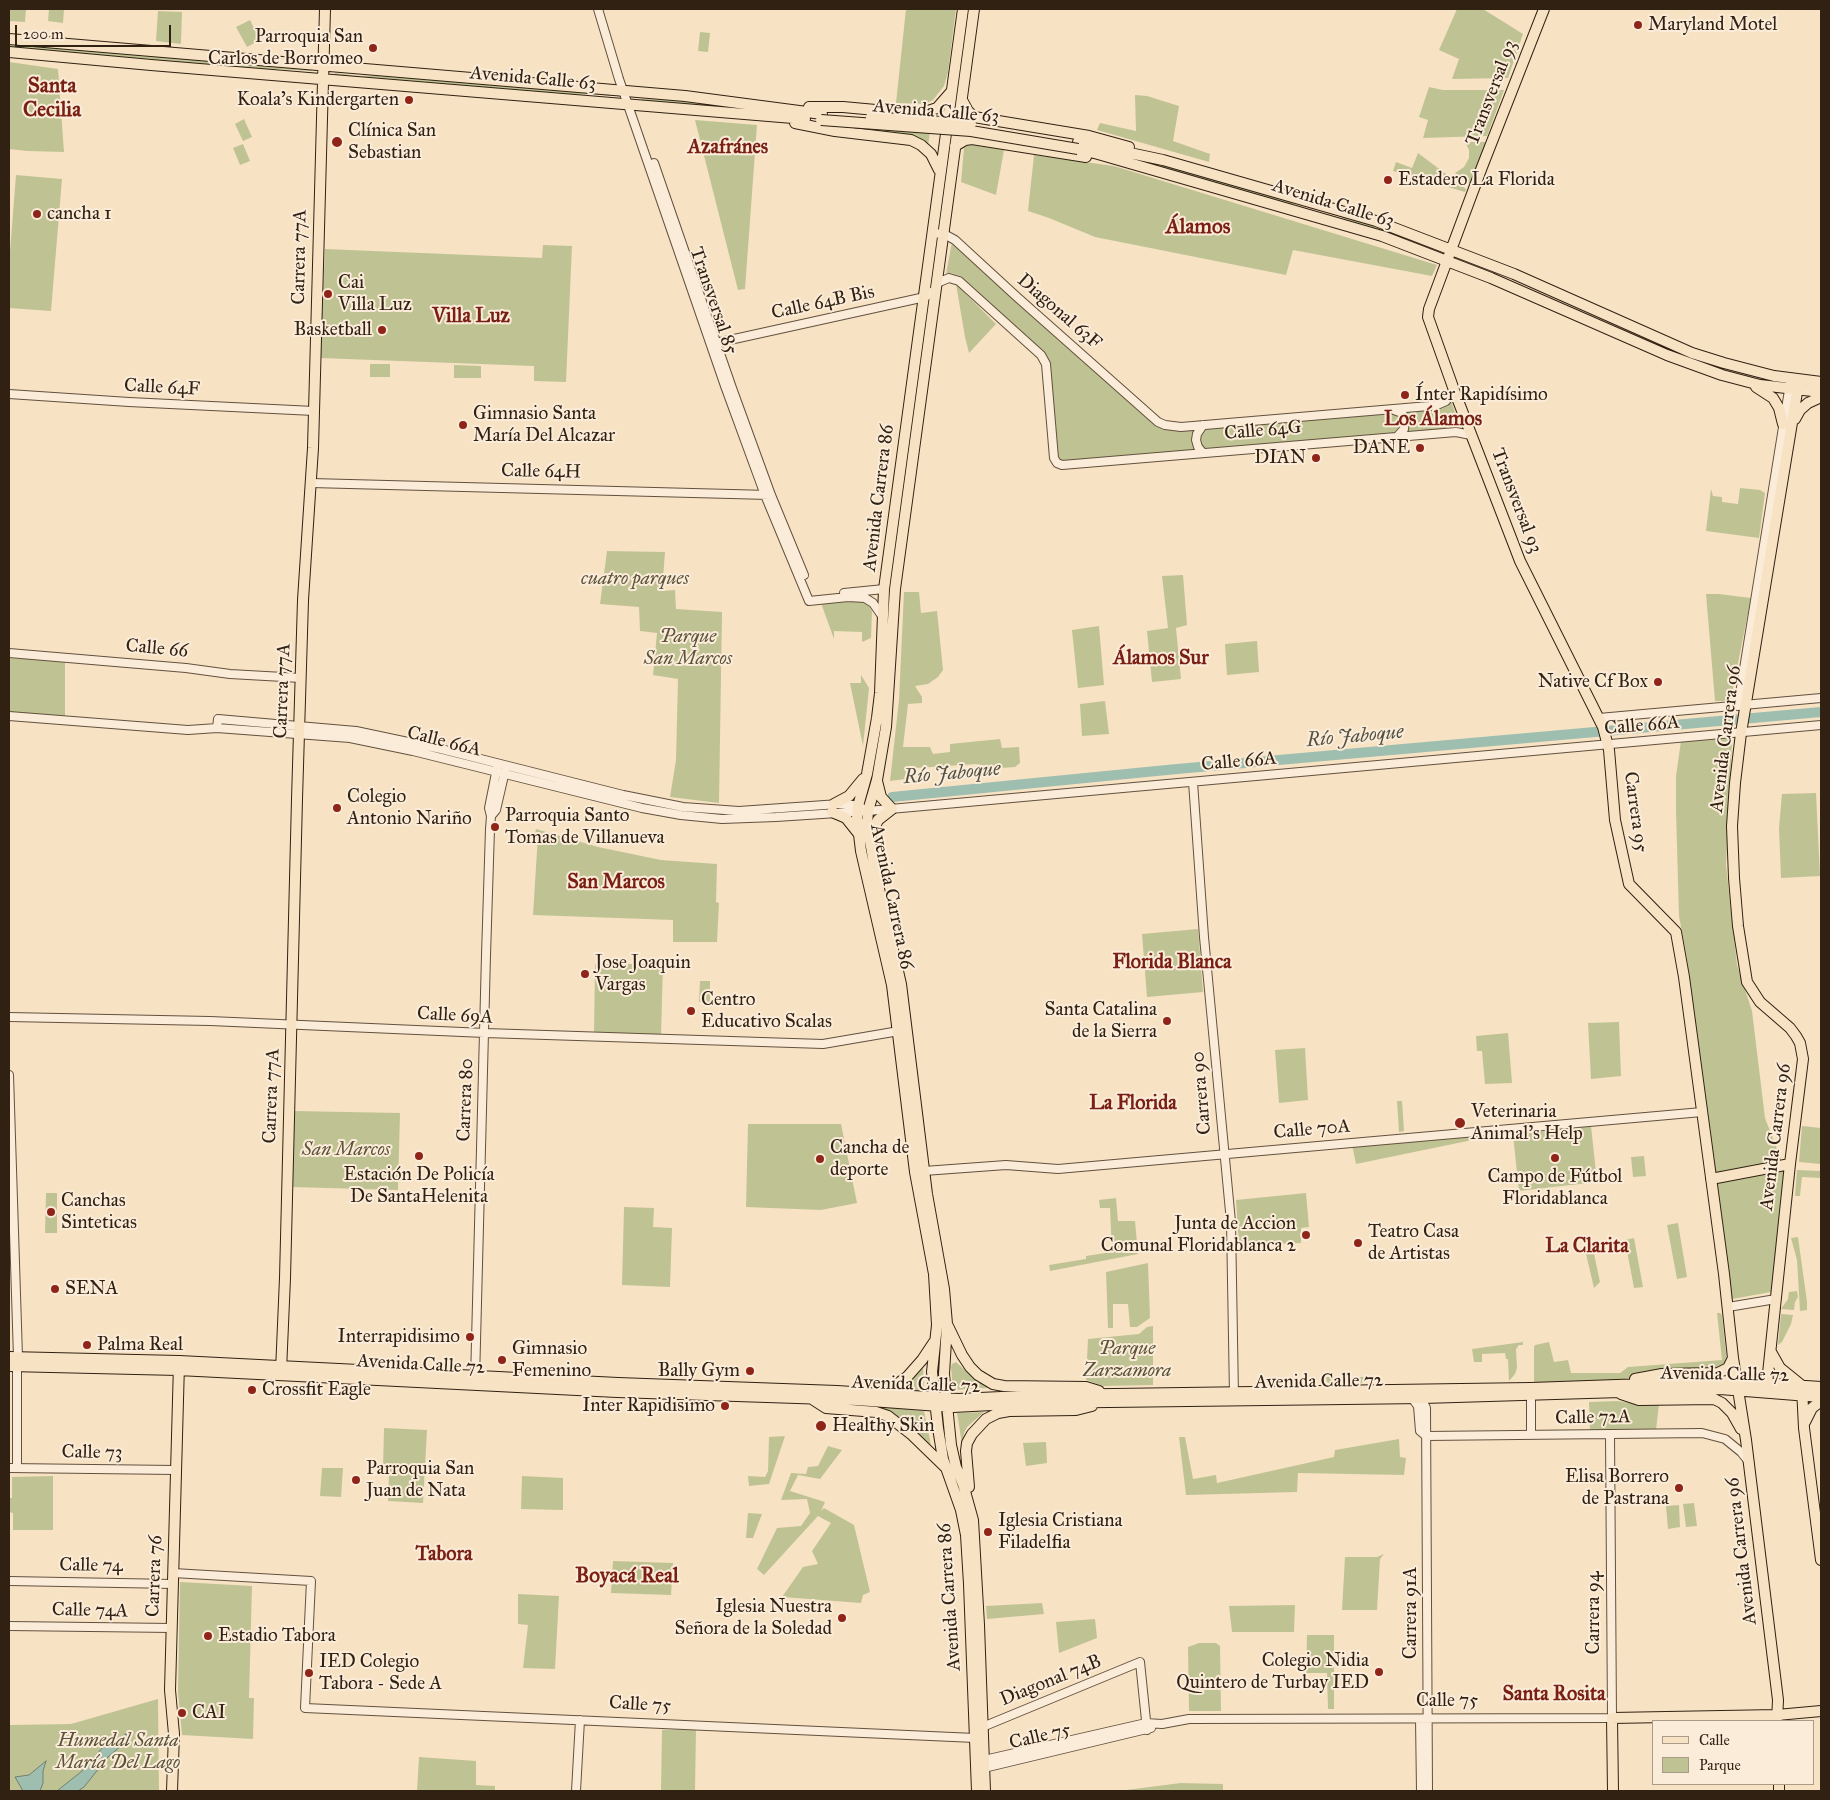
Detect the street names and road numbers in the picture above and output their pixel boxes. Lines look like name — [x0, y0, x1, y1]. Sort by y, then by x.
street label: Transversal 93 — [1461, 37, 1523, 149]
street label: Avenida Calle 63 — [469, 62, 597, 96]
street label: Avenida Calle 63 — [872, 95, 1000, 129]
street label: Avenida Calle 63 — [1269, 175, 1397, 233]
street label: Carrera 77A — [288, 209, 312, 305]
street label: Transversal 85 — [684, 244, 742, 358]
street label: Diagonal 63F — [1012, 269, 1106, 355]
street label: Calle 64B Bis — [769, 281, 877, 325]
street label: Calle 64F — [123, 375, 201, 401]
street label: Calle 64G — [1223, 416, 1303, 446]
street label: Avenida Carrera 86 — [859, 423, 899, 573]
street label: Transversal 93 — [1485, 445, 1547, 557]
street label: Calle 64H — [501, 460, 581, 484]
street label: Calle 66 — [125, 635, 189, 663]
street label: Carrera 77A — [270, 643, 296, 739]
street label: Avenida Carrera 96 — [1706, 664, 1746, 814]
street label: Calle 66A — [1603, 711, 1681, 741]
street label: Calle 66A — [405, 722, 483, 762]
street label: Calle 66A — [1200, 747, 1278, 777]
street label: Carrera 95 — [1618, 770, 1652, 854]
street label: Avenida Carrera 86 — [864, 822, 918, 972]
street label: Calle 69A — [416, 1003, 494, 1029]
street label: Carrera 77A — [259, 1048, 285, 1144]
street label: Carrera 90 — [1187, 1050, 1217, 1136]
street label: Carrera 80 — [453, 1058, 479, 1142]
street label: Avenida Carrera 96 — [1756, 1062, 1796, 1212]
street label: Calle 70A — [1273, 1115, 1351, 1145]
street label: Avenida Calle 72 — [356, 1350, 486, 1380]
street label: Avenida Calle 72 — [1661, 1362, 1789, 1388]
street label: Avenida Calle 72 — [1255, 1369, 1383, 1395]
street label: Avenida Calle 72 — [851, 1371, 981, 1399]
street label: Calle 72A — [1555, 1406, 1631, 1430]
street label: Calle 73 — [61, 1441, 123, 1465]
street label: Avenida Carrera 96 — [1722, 1476, 1762, 1626]
street label: Avenida Carrera 86 — [933, 1522, 967, 1672]
street label: Carrera 76 — [142, 1535, 168, 1617]
street label: Calle 74 — [59, 1554, 123, 1578]
street label: Carrera 91A — [1400, 1567, 1422, 1659]
street label: Carrera 94 — [1583, 1571, 1605, 1655]
street label: Calle 74A — [52, 1599, 128, 1623]
street label: Diagonal 74B — [997, 1650, 1105, 1712]
street label: Calle 75 — [1416, 1690, 1478, 1712]
street label: Calle 75 — [608, 1692, 672, 1718]
street label: Calle 75 — [1007, 1719, 1073, 1755]

